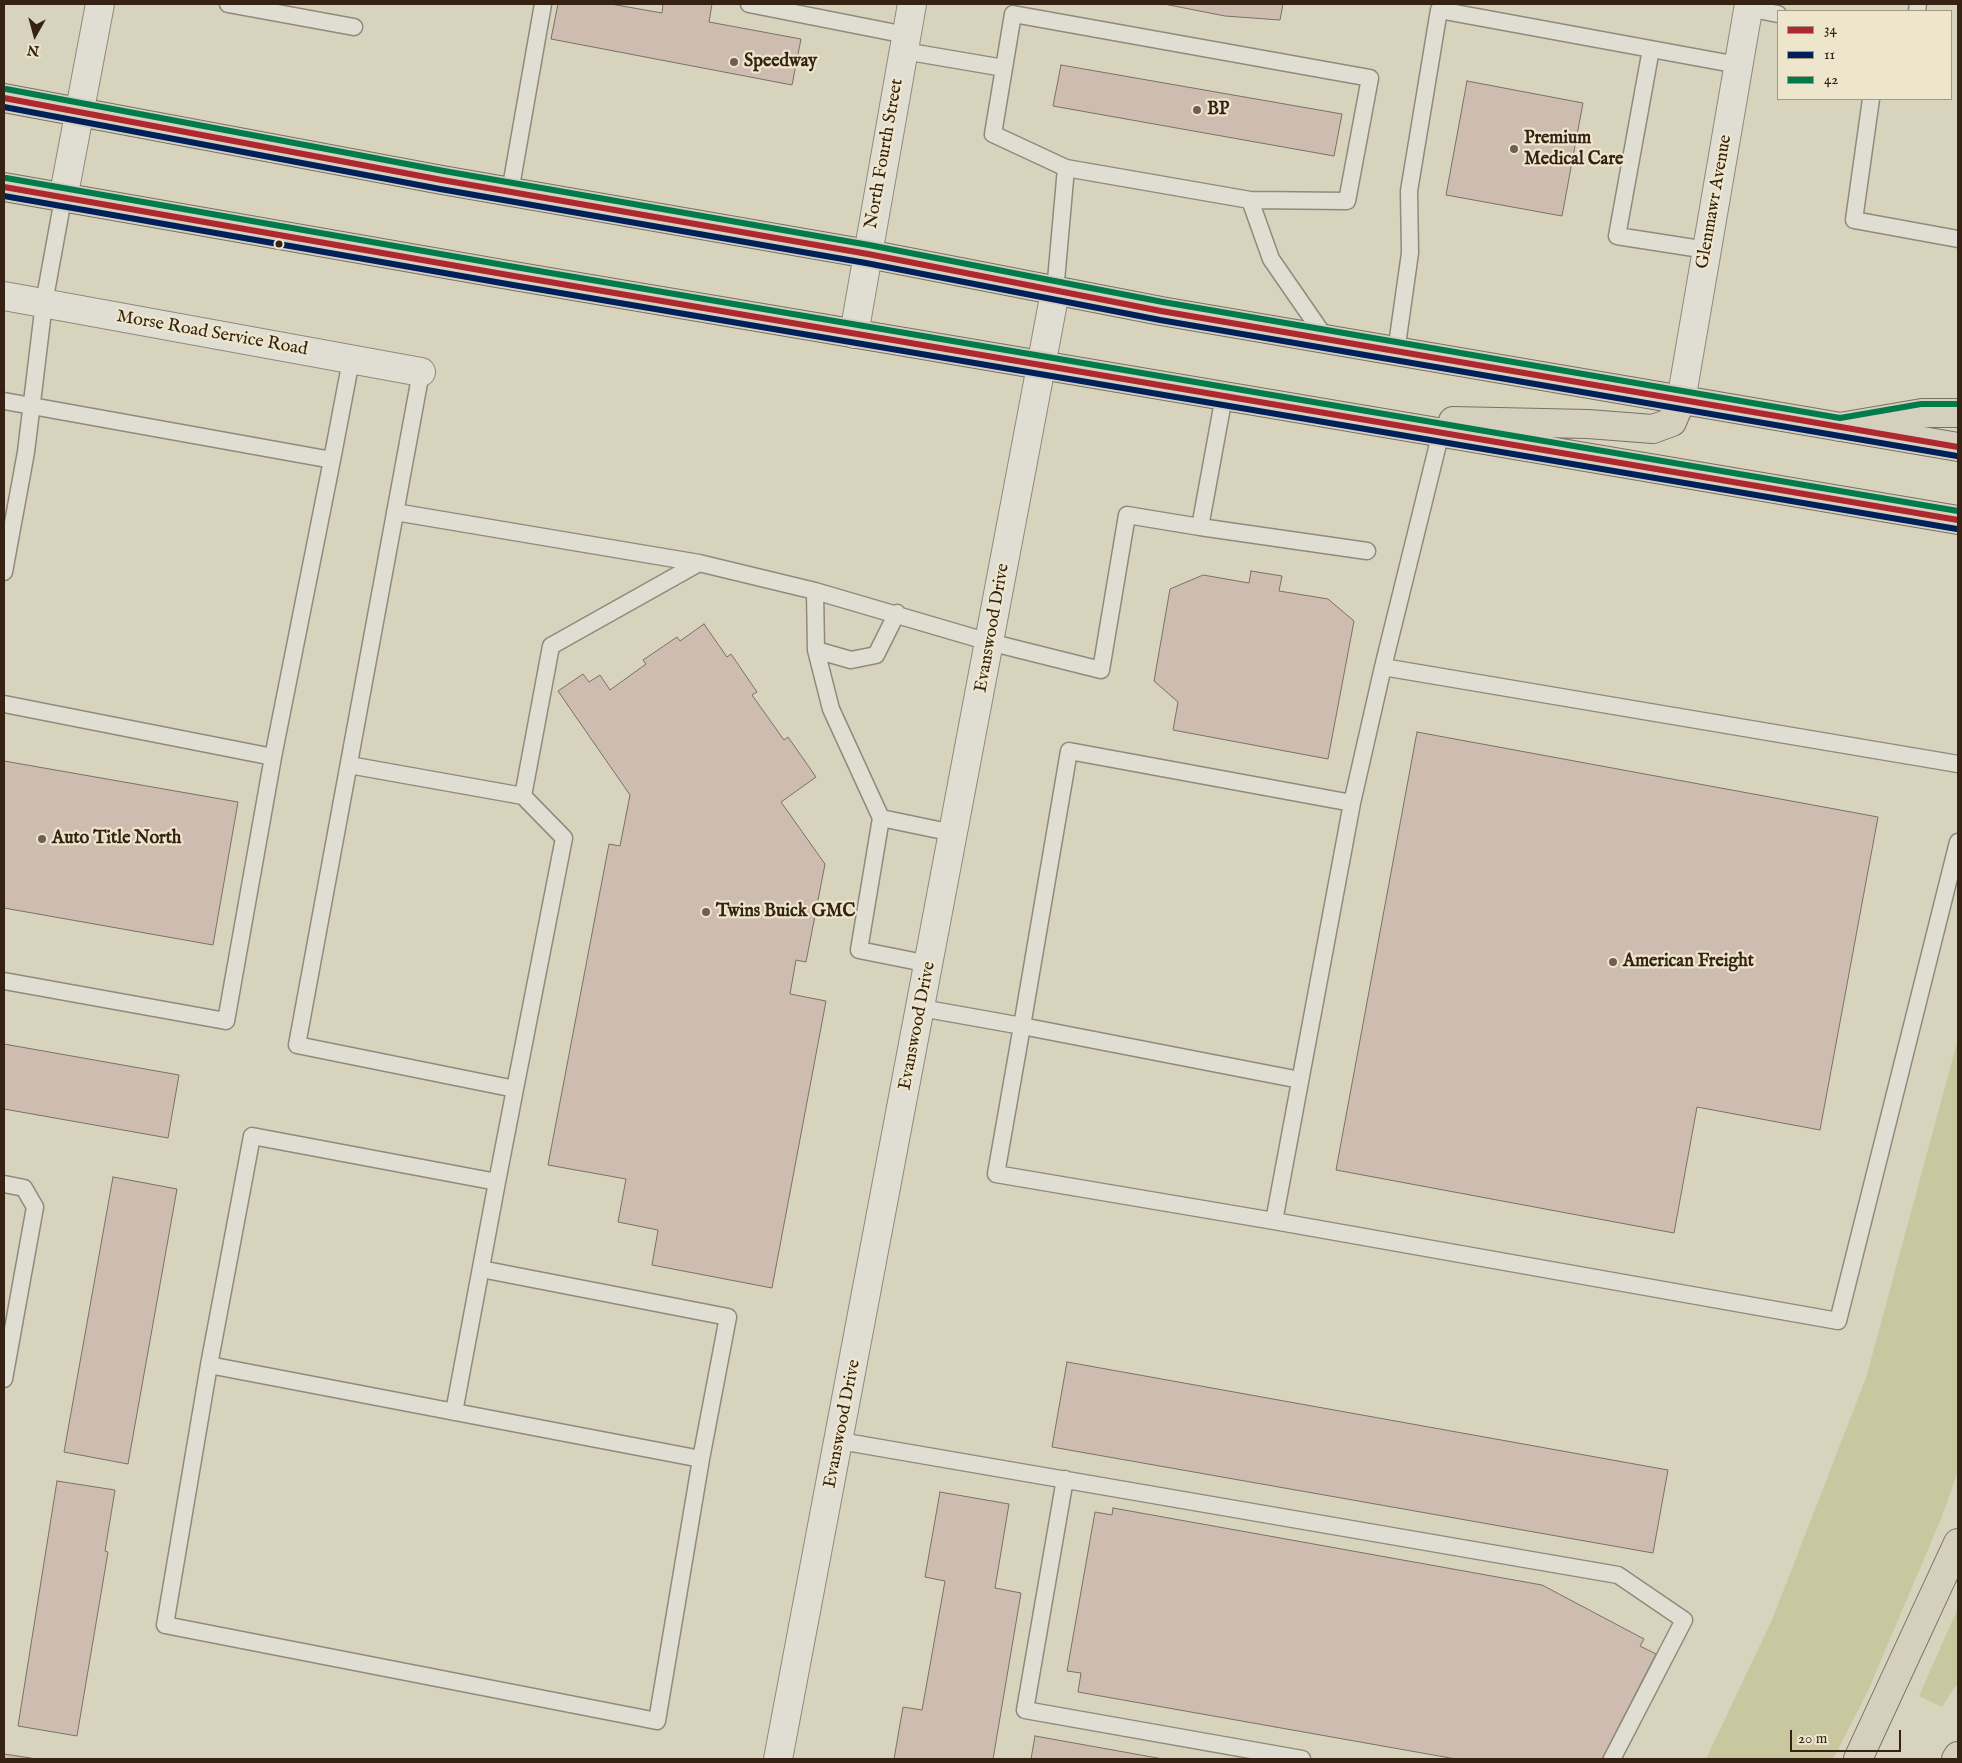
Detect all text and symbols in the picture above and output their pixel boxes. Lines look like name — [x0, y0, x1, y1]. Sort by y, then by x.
north arrow — [10, 10, 60, 60]
legend — [1777, 10, 1952, 100]
text: 34 — [1824, 20, 1837, 39]
text: N — [26, 40, 40, 60]
text: 11 — [1824, 45, 1835, 64]
place label: Speedway — [744, 51, 817, 73]
marker: Speedway — [728, 56, 740, 68]
text: 42 — [1824, 70, 1838, 89]
street label: North Fourth Street — [861, 77, 909, 231]
place label: BP — [1207, 99, 1229, 121]
marker: BP — [1191, 104, 1203, 116]
place label: Premium Medical Care — [1524, 128, 1623, 170]
street label: Glenmawr Avenue — [1693, 133, 1737, 271]
marker: Premium Medical Care — [1508, 143, 1520, 155]
unlabelled marker — [274, 239, 284, 249]
street label: Morse Road Service Road — [115, 307, 309, 361]
street label: Evanswood Drive — [971, 562, 1015, 694]
place label: Auto Title North — [52, 828, 181, 850]
marker: Auto Title North — [36, 833, 48, 845]
place label: Twins Buick GMC — [716, 901, 855, 923]
marker: Twins Buick GMC — [700, 906, 712, 918]
place label: American Freight — [1623, 951, 1754, 973]
marker: American Freight — [1607, 956, 1619, 968]
street label: Evanswood Drive — [895, 960, 941, 1092]
street label: Evanswood Drive — [820, 1358, 866, 1490]
scale bar — [1792, 1720, 1903, 1752]
text: 20 m — [1798, 1729, 1827, 1748]

